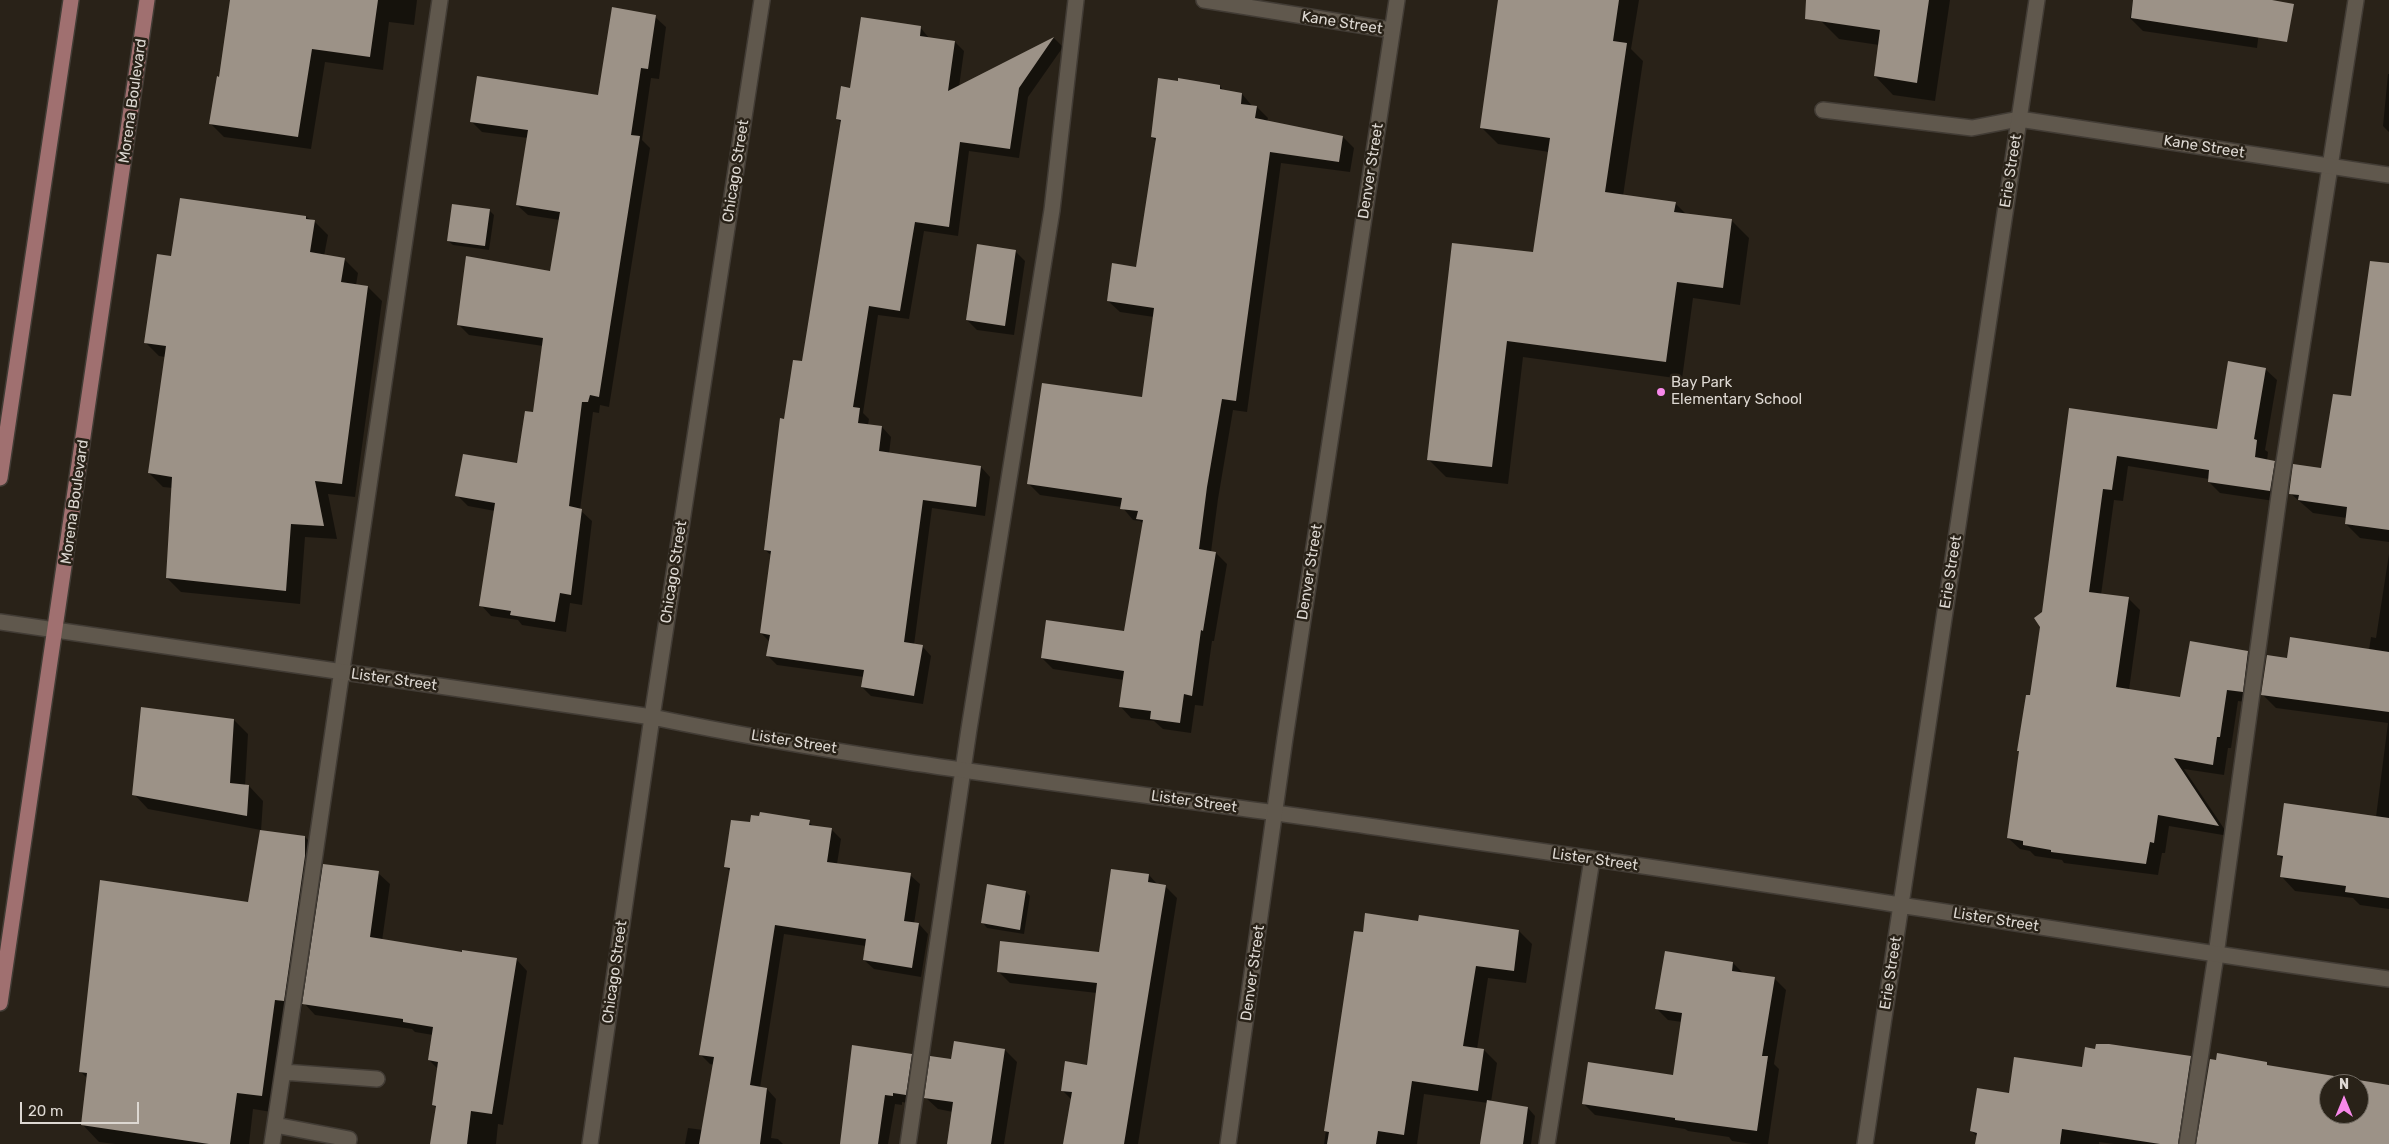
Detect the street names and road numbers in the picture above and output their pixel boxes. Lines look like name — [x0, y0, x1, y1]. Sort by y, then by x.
street label: Kane Street — [1300, 8, 1384, 38]
street label: Morena Boulevard — [115, 38, 151, 164]
street label: Chicago Street — [719, 118, 753, 224]
street label: Denver Street — [1355, 122, 1387, 220]
street label: Kane Street — [2162, 132, 2246, 162]
street label: Erie Street — [1996, 133, 2026, 209]
street label: Morena Boulevard — [57, 439, 93, 565]
street label: Chicago Street — [657, 519, 691, 625]
street label: Denver Street — [1294, 523, 1326, 621]
street label: Erie Street — [1936, 534, 1966, 610]
street label: Lister Street — [350, 665, 438, 695]
street label: Lister Street — [750, 726, 838, 758]
street label: Lister Street — [1150, 787, 1238, 817]
street label: Lister Street — [1551, 845, 1639, 875]
street label: Lister Street — [1952, 904, 2040, 936]
street label: Chicago Street — [599, 919, 631, 1025]
street label: Denver Street — [1237, 924, 1269, 1022]
street label: Erie Street — [1876, 935, 1906, 1011]

